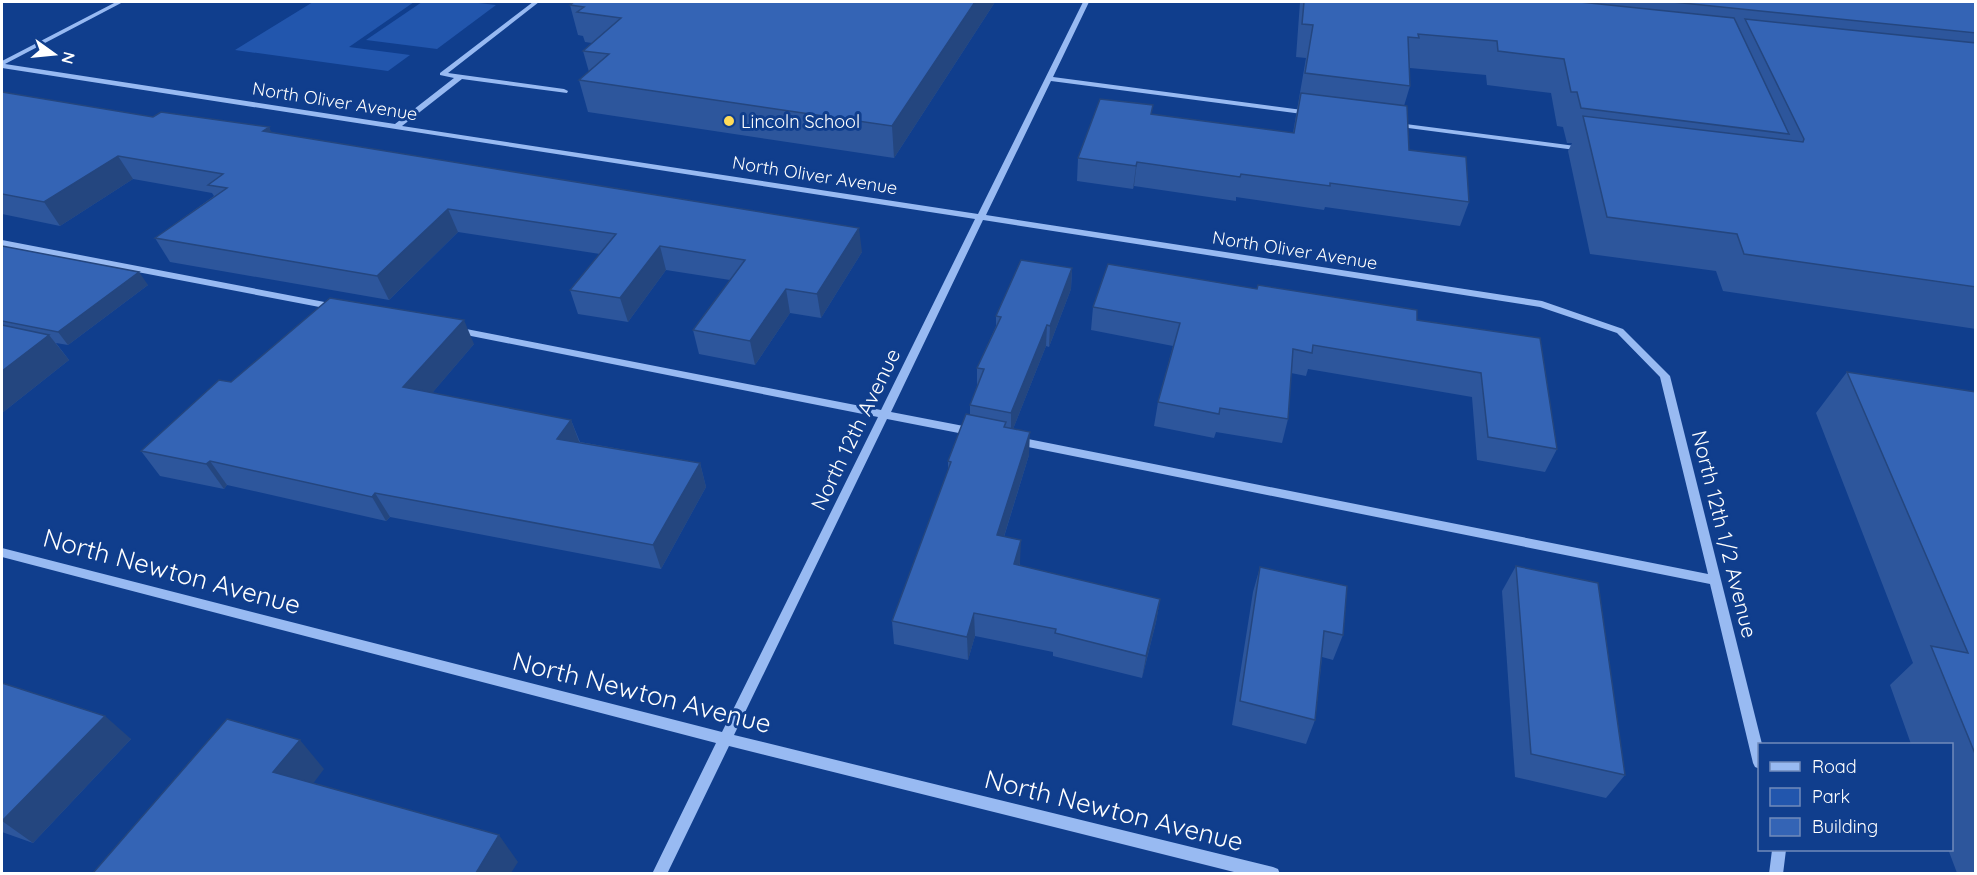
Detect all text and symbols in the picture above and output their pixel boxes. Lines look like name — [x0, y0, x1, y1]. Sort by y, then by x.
north arrow — [24, 24, 84, 84]
text: N — [57, 50, 80, 66]
street label: North Oliver Avenue — [251, 77, 419, 125]
place label: Lincoln School — [741, 110, 860, 133]
marker: Lincoln School — [722, 114, 736, 128]
street label: North Oliver Avenue — [731, 151, 899, 199]
street label: North Oliver Avenue — [1211, 226, 1379, 274]
street label: North 12th Avenue — [805, 344, 905, 514]
street label: North 12th 1/2 Avenue — [1687, 428, 1763, 640]
street label: North Newton Avenue — [40, 521, 304, 621]
street label: North Newton Avenue — [509, 644, 775, 740]
legend — [1758, 743, 1953, 851]
text: Road — [1812, 755, 1857, 778]
street label: North Newton Avenue — [981, 762, 1247, 858]
text: Park — [1812, 785, 1850, 808]
text: Building — [1812, 815, 1878, 838]

